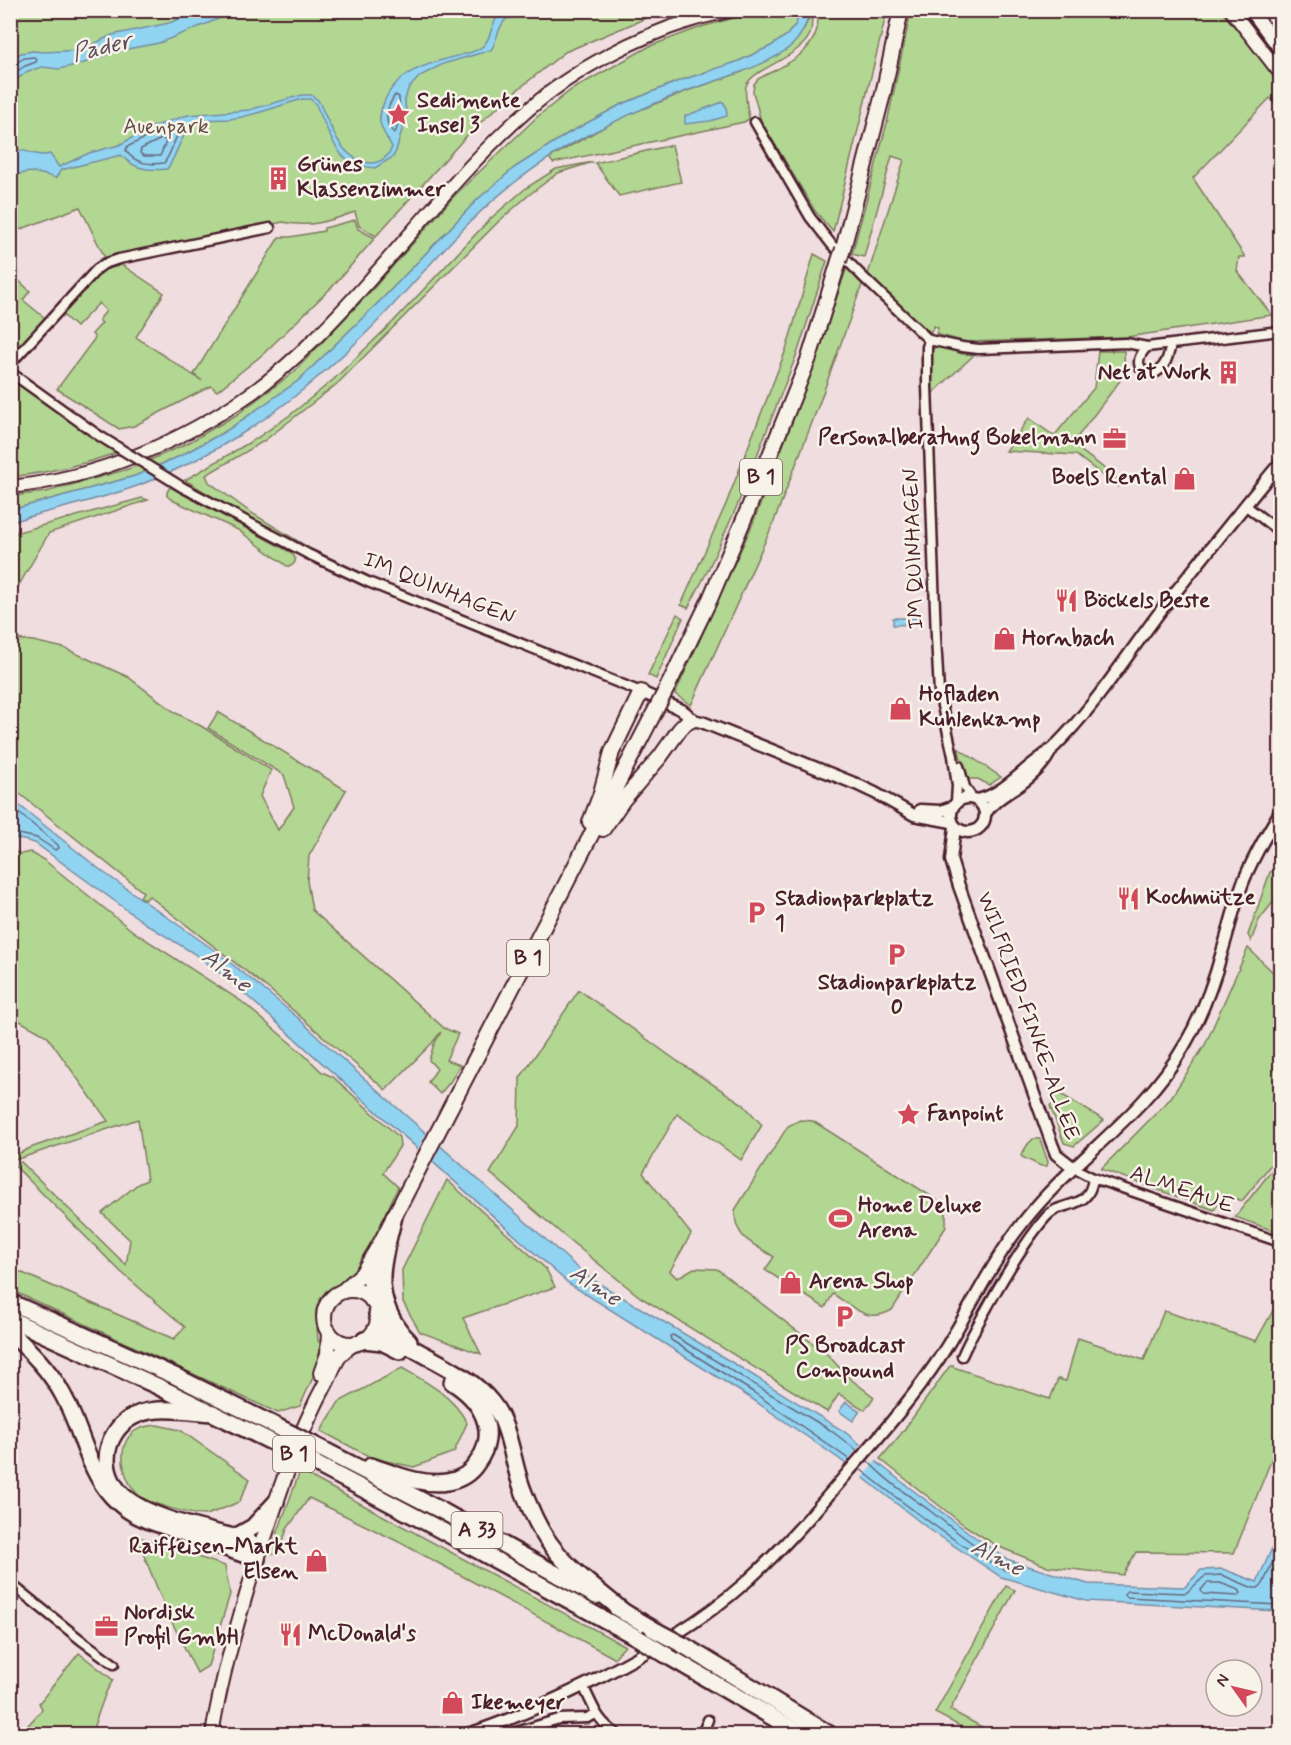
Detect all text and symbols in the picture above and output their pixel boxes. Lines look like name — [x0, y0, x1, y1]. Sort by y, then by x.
water label: Pader — [69, 25, 138, 70]
place label: Sedimente Insel 3 — [417, 87, 521, 140]
place icon: Sedimente Insel 3 — [386, 101, 412, 127]
park label: Auenpark — [123, 113, 209, 141]
place label: Grünes Klassenzimmer — [297, 151, 446, 204]
building icon: Grünes Klassenzimmer — [266, 165, 292, 191]
place label: Net at Work — [1098, 359, 1211, 387]
building icon: Net at Work — [1216, 360, 1242, 386]
place label: Personalberatung Bokelmann — [818, 424, 1097, 456]
office icon: Personalberatung Bokelmann — [1102, 425, 1128, 451]
road number: B 1 — [740, 459, 782, 495]
place label: Boels Rental — [1052, 464, 1167, 492]
shop icon: Boels Rental — [1172, 465, 1198, 491]
street label: IM QUINHAGEN — [897, 468, 931, 630]
street label: IM QUINHAGEN — [359, 546, 519, 632]
place label: Böckels Beste — [1084, 587, 1210, 615]
restaurant icon: Böckels Beste — [1053, 588, 1079, 614]
place label: Hornbach — [1022, 625, 1115, 653]
shop icon: Hornbach — [991, 626, 1017, 652]
place label: Hofladen Kuhlenkamp — [919, 681, 1041, 734]
shop icon: Hofladen Kuhlenkamp — [888, 695, 914, 721]
place label: Kochmütze — [1146, 884, 1256, 912]
place label: Stadionparkplatz 1 — [775, 885, 934, 938]
restaurant icon: Kochmütze — [1115, 885, 1141, 911]
street label: WILFRIED-FINKE-ALLEE — [970, 888, 1086, 1144]
parking icon: Stadionparkplatz 1 — [744, 899, 770, 925]
road number: B 1 — [507, 940, 549, 976]
parking icon: Stadionparkplatz 0 — [884, 941, 910, 967]
water label: Alme — [195, 942, 258, 1001]
place label: Stadionparkplatz 0 — [818, 969, 976, 1022]
place label: Fanpoint — [927, 1100, 1004, 1128]
place icon: Fanpoint — [896, 1101, 922, 1127]
street label: ALMEAUE — [1126, 1159, 1238, 1221]
place label: Home Deluxe Arena — [858, 1192, 982, 1245]
sports icon: Home Deluxe Arena — [827, 1206, 853, 1232]
water label: Alme — [563, 1258, 628, 1315]
place label: Arena Shop — [809, 1268, 914, 1296]
shop icon: Arena Shop — [778, 1269, 804, 1295]
parking icon: PS Broadcast Compound — [832, 1304, 858, 1330]
place label: PS Broadcast Compound — [785, 1332, 906, 1385]
road number: B 1 — [273, 1436, 315, 1472]
road number: A 33 — [452, 1512, 502, 1548]
water label: Alme — [965, 1532, 1030, 1585]
place label: Raiffeisen-Markt Elsen — [129, 1533, 299, 1586]
shop icon: Raiffeisen-Markt Elsen — [303, 1547, 329, 1573]
place label: Nordisk Profil GmbH — [124, 1599, 238, 1652]
office icon: Nordisk Profil GmbH — [93, 1613, 119, 1639]
place label: McDonald's — [308, 1620, 416, 1648]
restaurant icon: McDonald's — [277, 1621, 303, 1647]
north arrow — [1204, 1658, 1264, 1718]
text: N — [1211, 1670, 1234, 1691]
place label: Ikemeyer — [471, 1689, 566, 1717]
shop icon: Ikemeyer — [440, 1690, 466, 1716]

